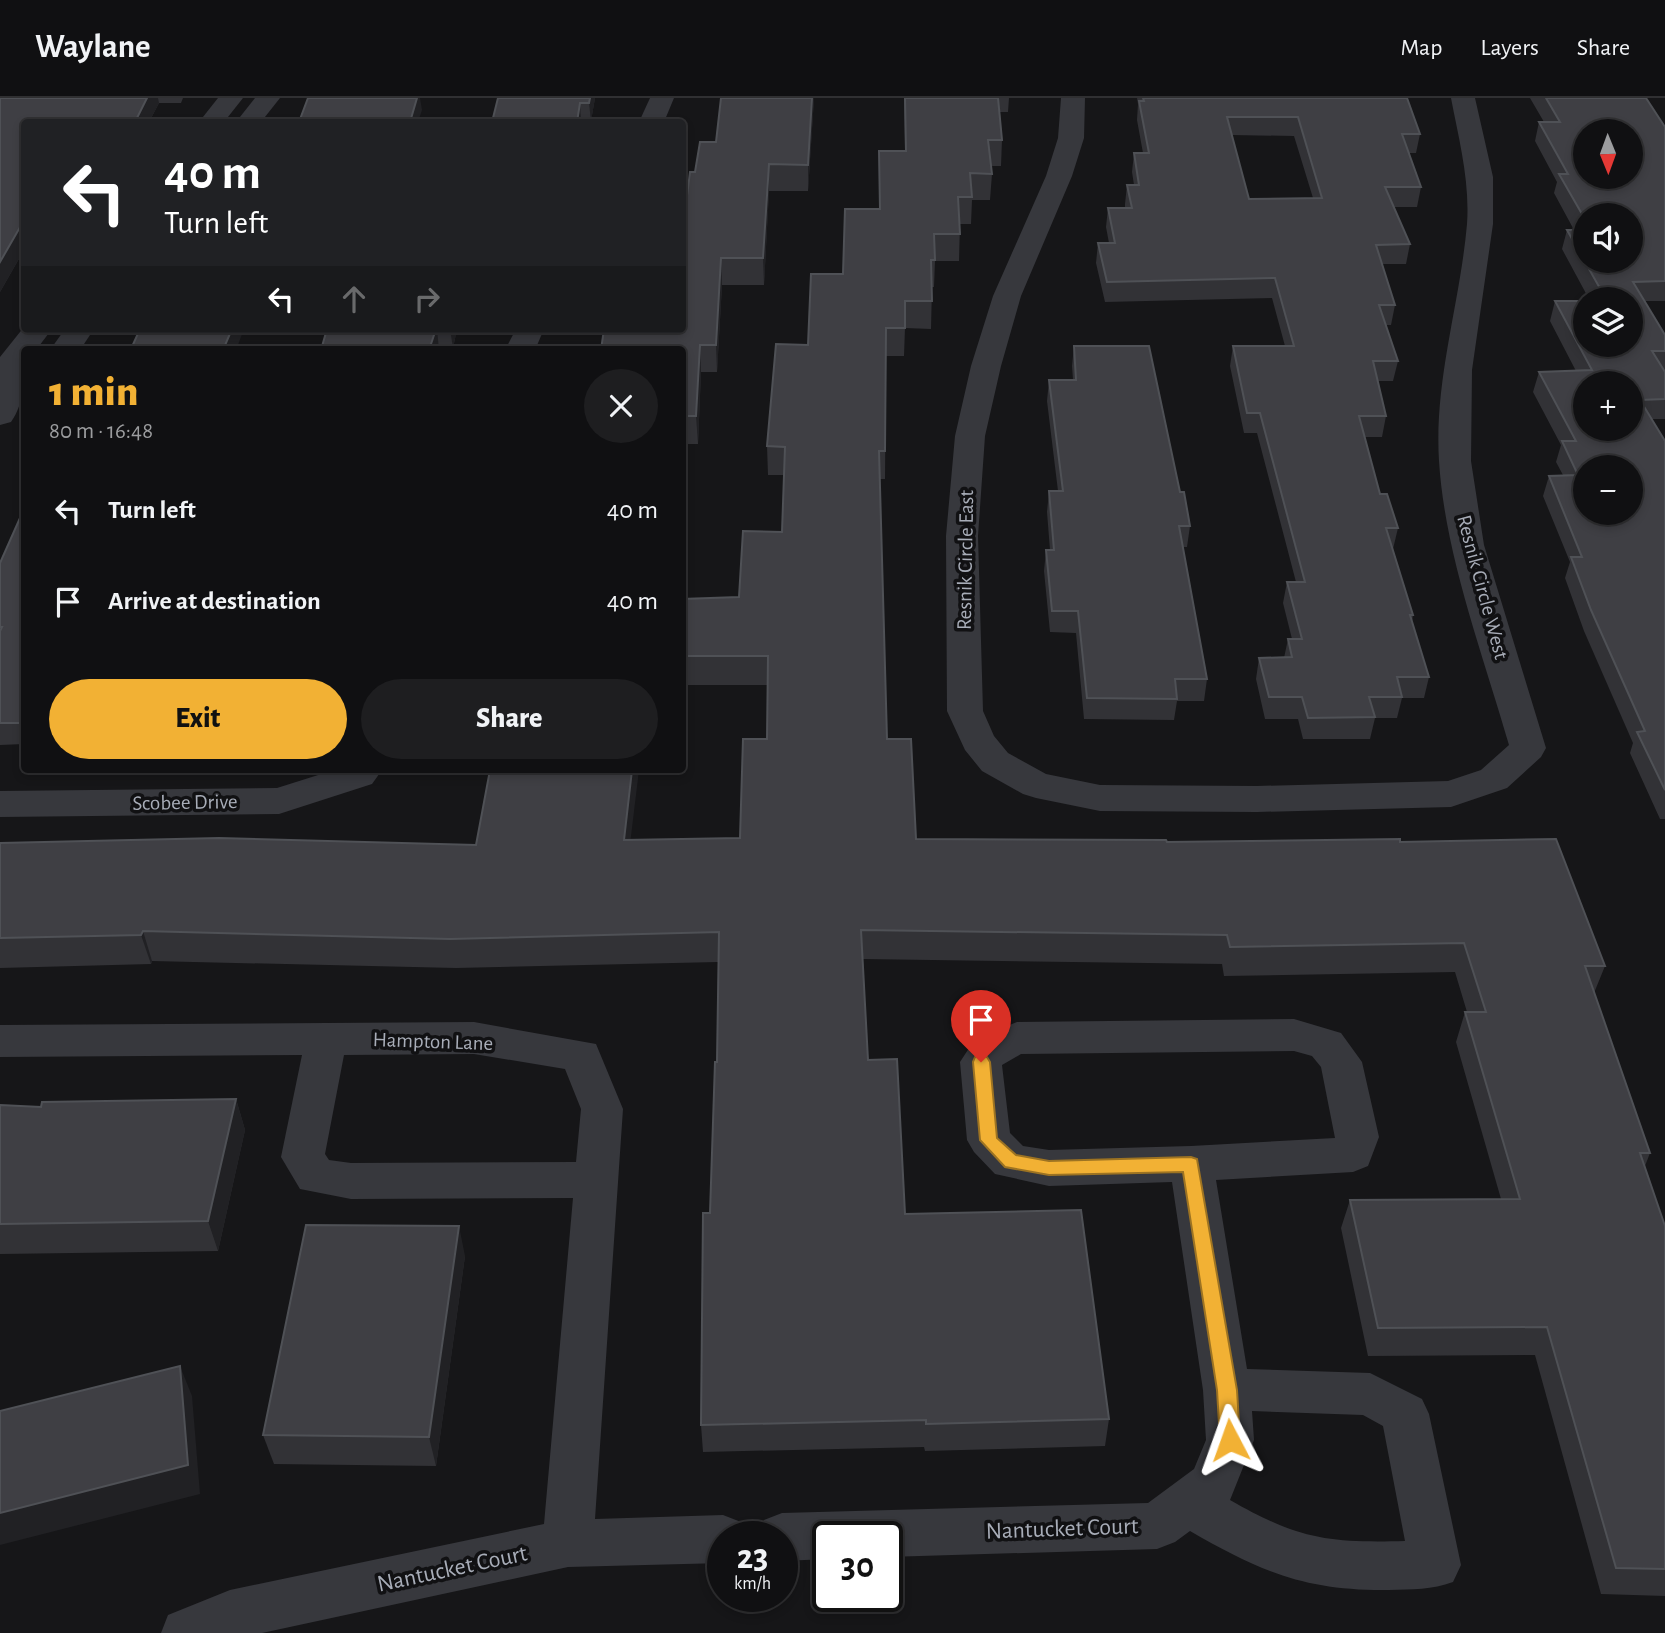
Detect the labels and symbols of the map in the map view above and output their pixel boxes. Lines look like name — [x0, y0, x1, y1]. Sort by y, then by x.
north arrow — [1573, 119, 1643, 189]
street label: Resnik Circle East — [954, 489, 977, 630]
street label: Resnik Circle West — [1453, 513, 1512, 662]
street label: Scobee Drive — [132, 791, 238, 814]
pin — [951, 990, 1011, 1062]
street label: Hampton Lane — [372, 1029, 494, 1054]
position arrow — [1193, 1403, 1267, 1477]
street label: Nantucket Court — [985, 1514, 1139, 1544]
speed limit sign: 30 — [812, 1521, 903, 1612]
street label: Nantucket Court — [375, 1541, 530, 1597]

